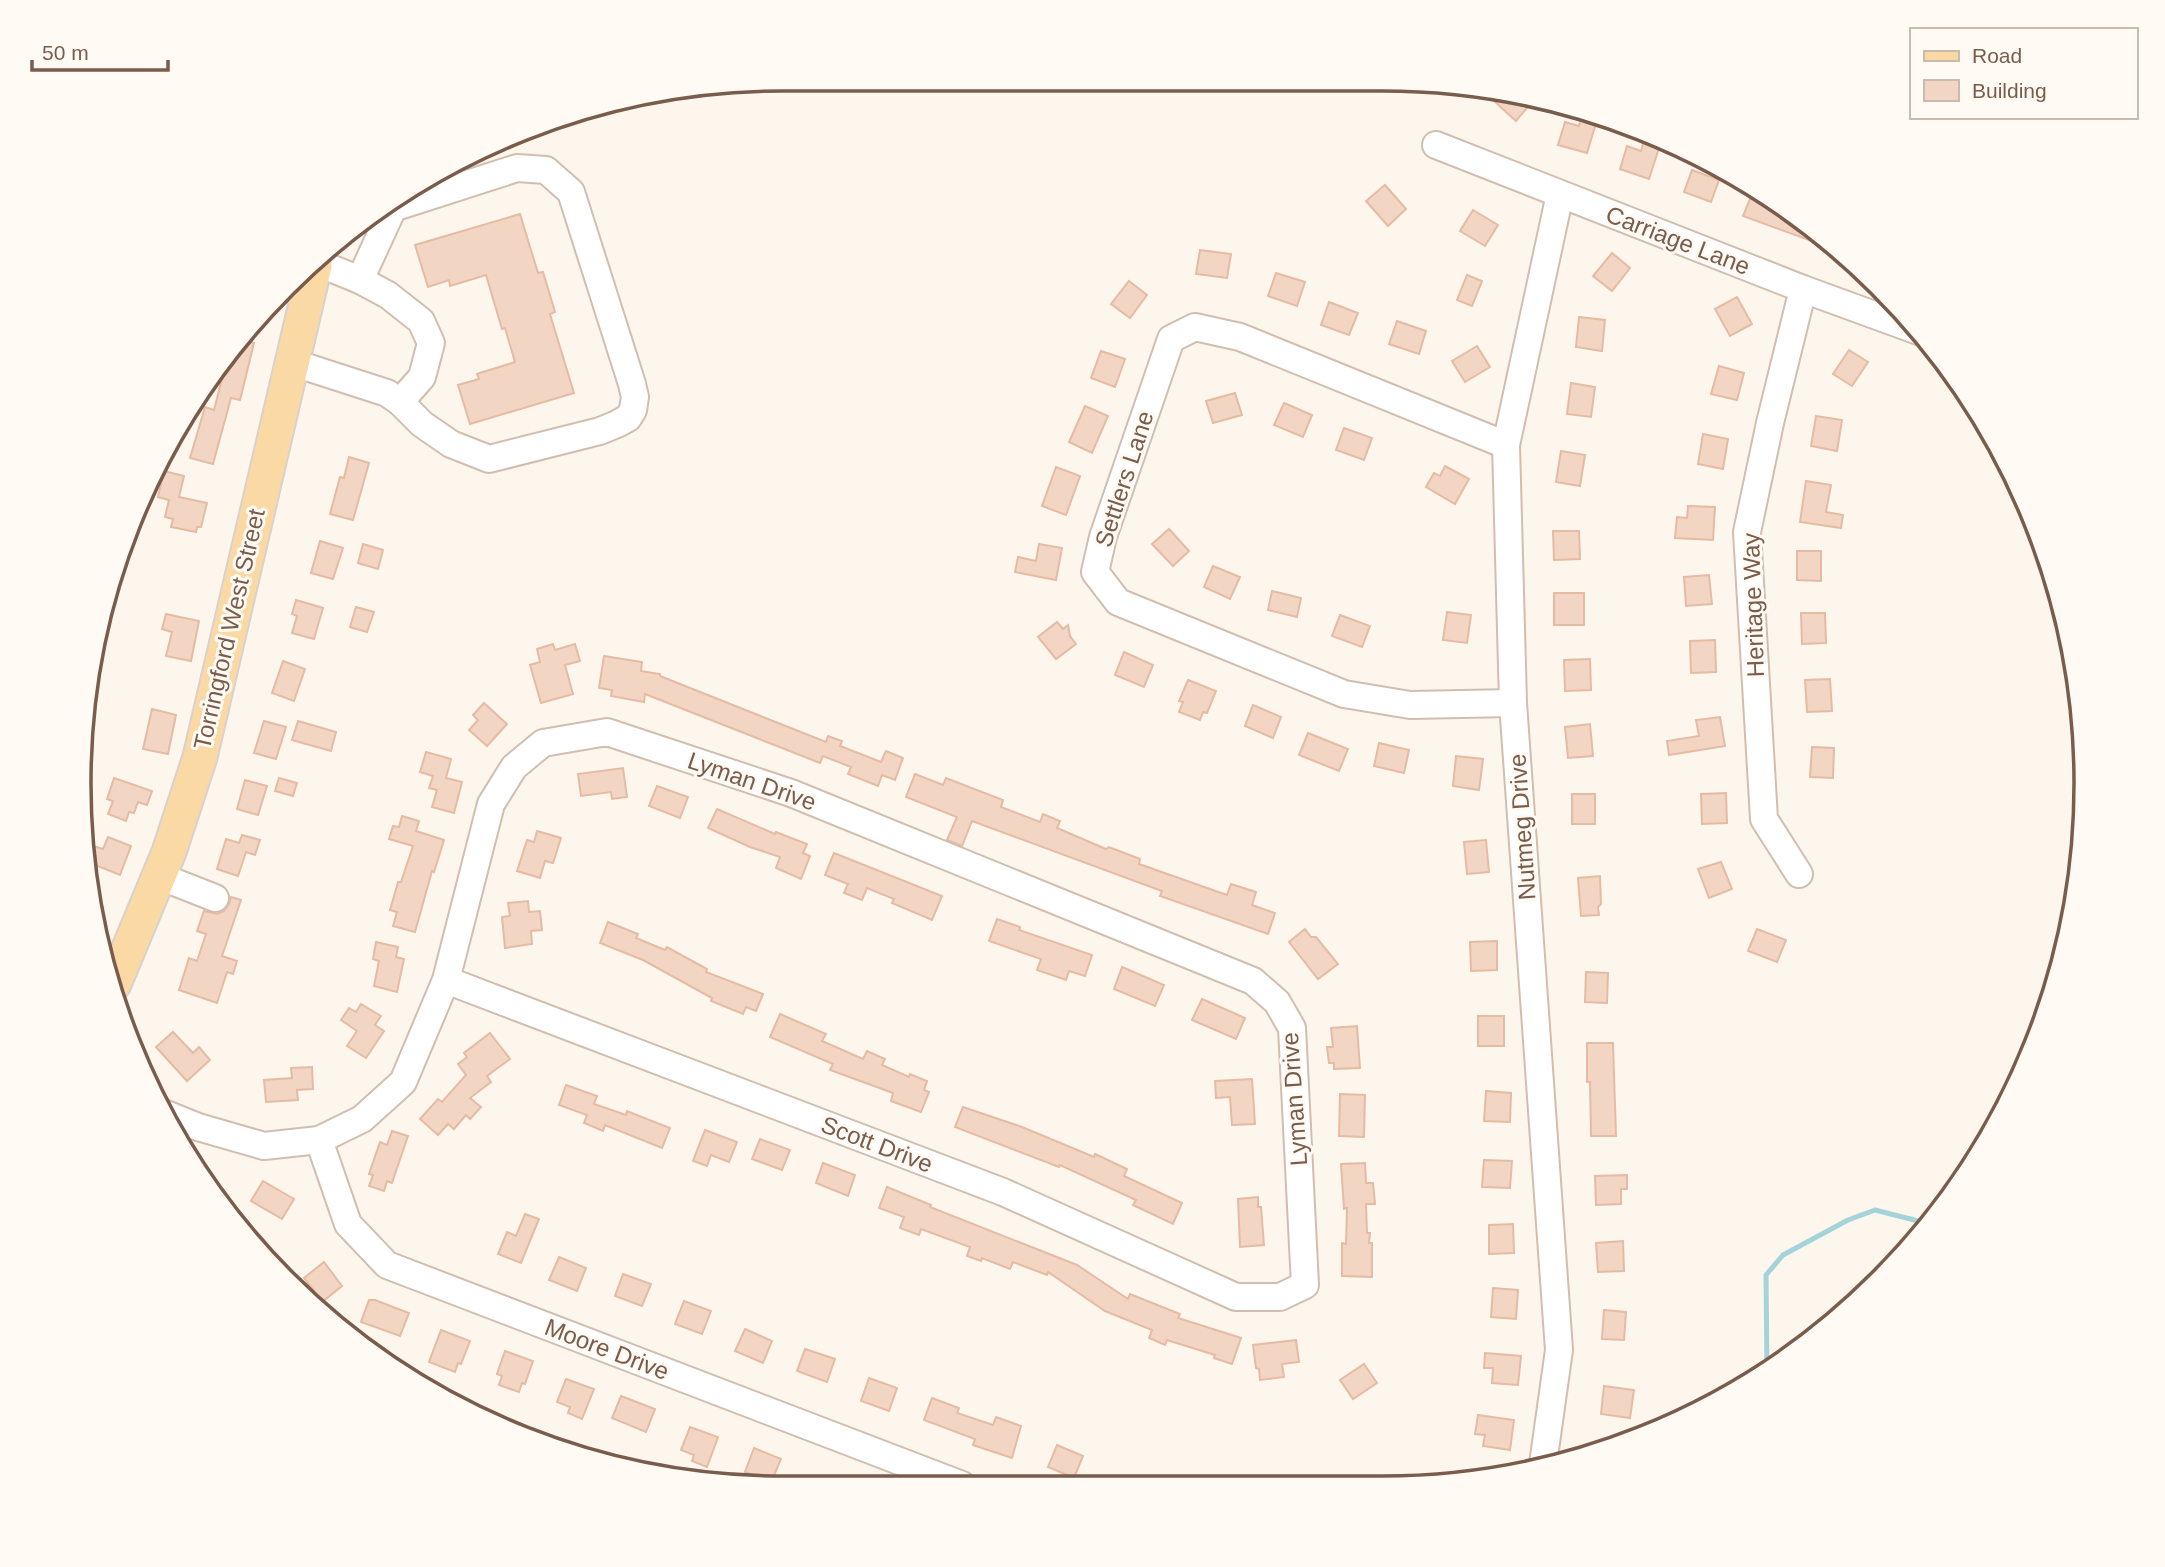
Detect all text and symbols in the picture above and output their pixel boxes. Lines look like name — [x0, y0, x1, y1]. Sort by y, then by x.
scale bar — [32, 28, 168, 72]
legend — [1910, 28, 2137, 119]
text: 50 m — [42, 41, 89, 64]
text: Road — [1972, 44, 2022, 67]
text: Building — [1972, 79, 2047, 102]
street label: Carriage Lane — [1602, 200, 1754, 280]
street label: Settlers Lane — [1089, 408, 1159, 550]
street label: Torringford West Street — [188, 506, 270, 752]
street label: Heritage Way — [1737, 532, 1769, 678]
street label: Lyman Drive — [684, 746, 820, 816]
street label: Nutmeg Drive — [1503, 753, 1541, 901]
street label: Lyman Drive — [1276, 1031, 1312, 1167]
street label: Scott Drive — [817, 1110, 937, 1178]
street label: Moore Drive — [541, 1313, 673, 1385]

